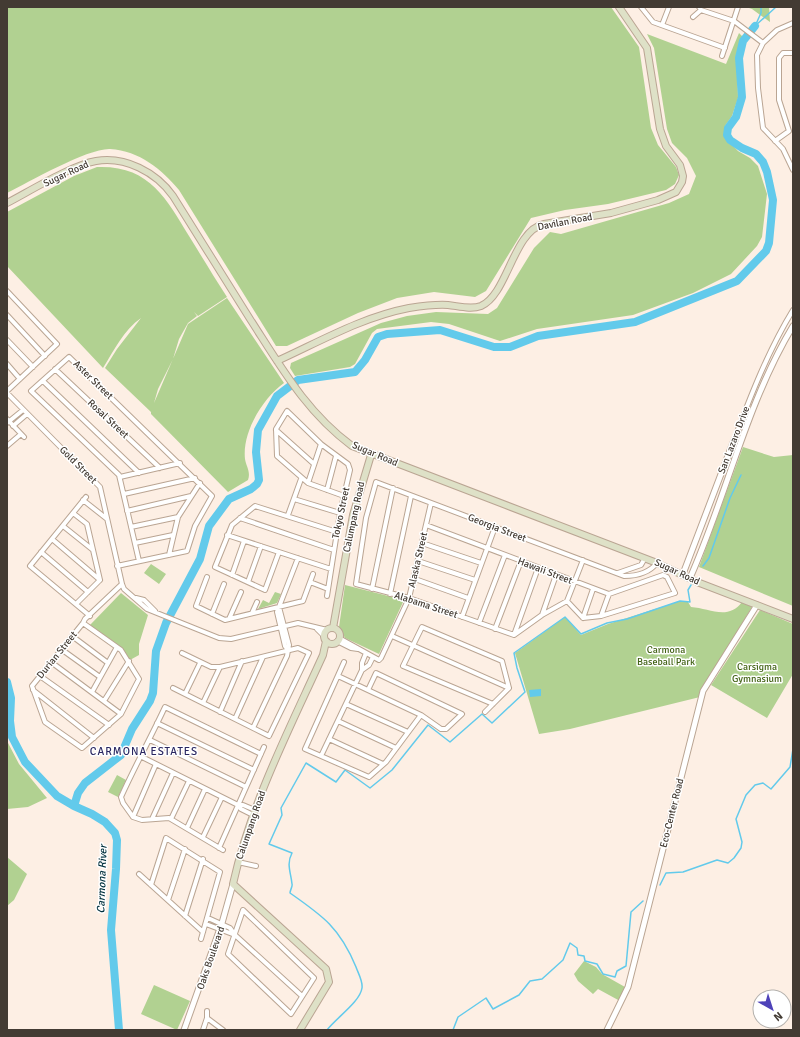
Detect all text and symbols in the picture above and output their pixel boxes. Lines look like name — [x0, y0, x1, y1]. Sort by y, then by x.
street label: Sugar Road — [41, 158, 91, 190]
street label: Davilan Road — [537, 211, 593, 233]
street label: Aster Street — [71, 358, 116, 402]
street label: Rosal Street — [85, 397, 131, 441]
street label: San Lazaro Drive — [716, 405, 752, 475]
street label: Sugar Road — [350, 439, 400, 469]
street label: Gold Street — [57, 444, 100, 487]
street label: Calumpang Road — [341, 481, 367, 553]
street label: Tokyo Street — [330, 486, 352, 540]
street label: Georgia Street — [466, 511, 528, 545]
street label: Alaska Street — [406, 531, 430, 589]
street label: Hawaii Street — [516, 555, 574, 587]
street label: Sugar Road — [652, 556, 702, 588]
street label: Alabama Street — [393, 589, 460, 621]
street label: Durian Street — [34, 629, 80, 681]
park label: Carmona Baseball Park — [637, 644, 695, 668]
park label: Carsigma Gymnasium — [732, 661, 782, 685]
district label: CARMONA ESTATES — [90, 745, 198, 758]
street label: Eco-Center Road — [658, 777, 686, 849]
street label: Calumpang Road — [234, 789, 268, 861]
water label: Carmona River — [94, 843, 110, 913]
street label: Oaks Boulevard — [195, 925, 227, 991]
north arrow — [752, 989, 792, 1029]
text: N — [771, 1009, 785, 1024]

